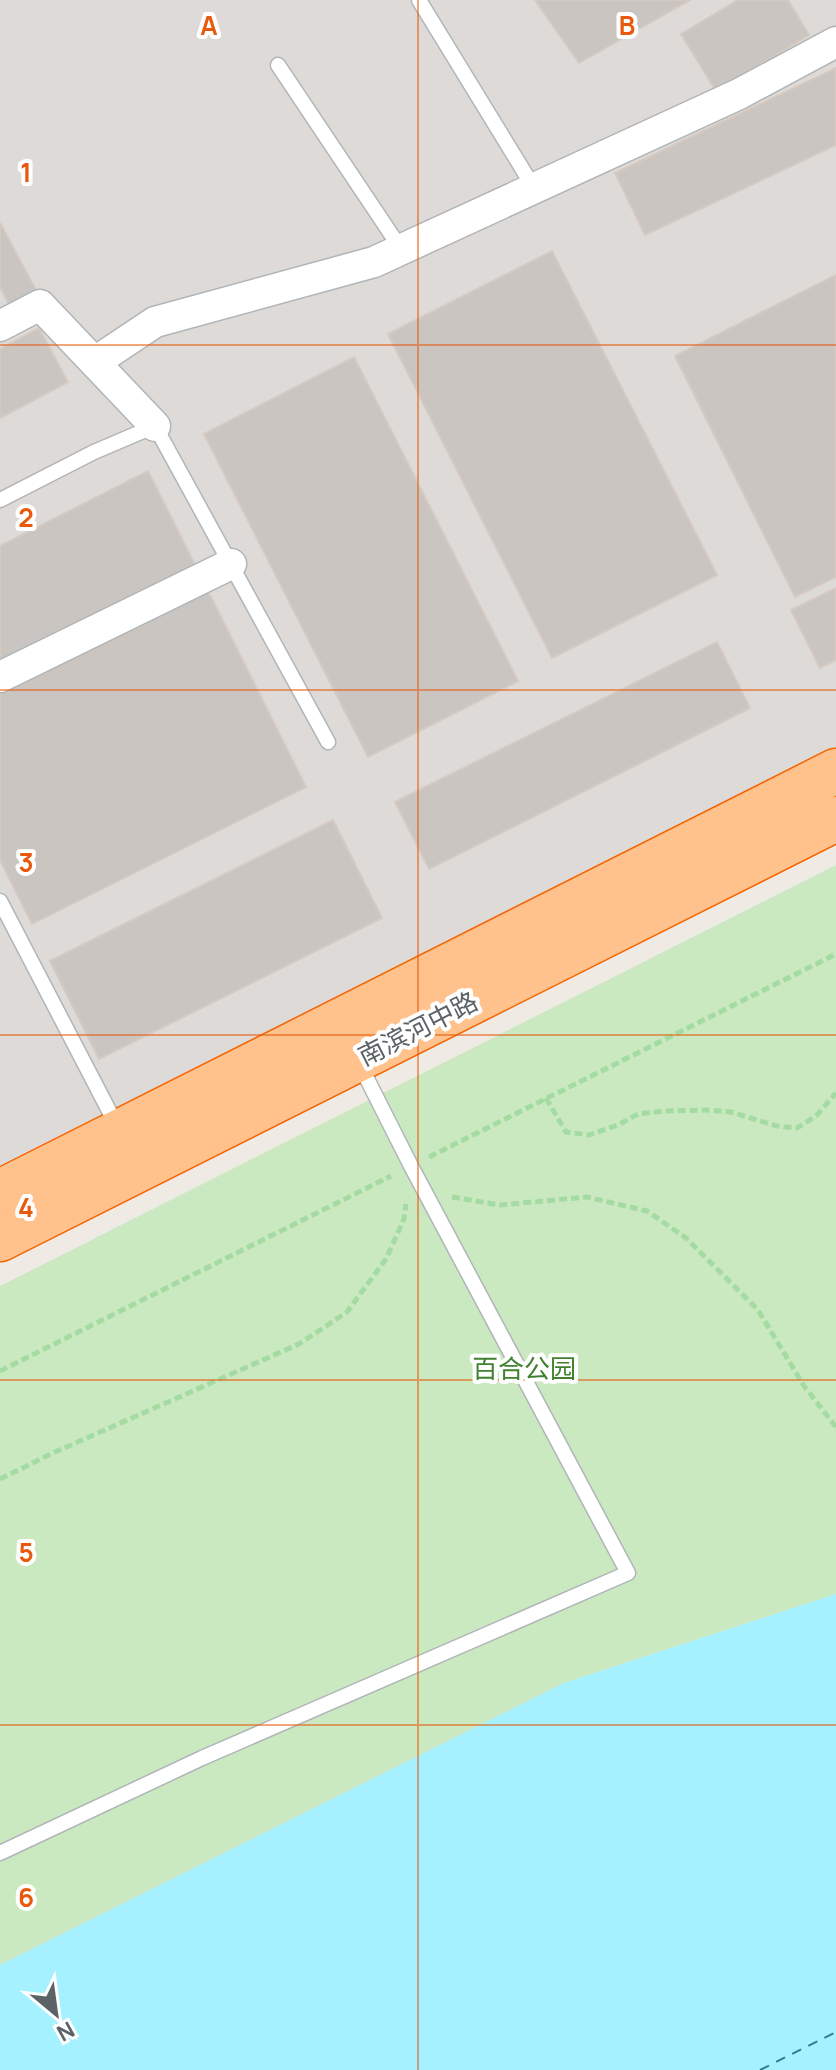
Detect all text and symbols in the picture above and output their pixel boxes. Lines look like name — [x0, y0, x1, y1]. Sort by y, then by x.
text: A — [200, 7, 218, 43]
text: B — [619, 7, 635, 43]
text: 1 — [20, 154, 32, 190]
text: 2 — [18, 499, 34, 535]
text: 3 — [18, 844, 34, 880]
street label: 南滨河中路 — [351, 983, 484, 1074]
text: 4 — [18, 1189, 34, 1225]
park label: 百合公园 — [472, 1350, 576, 1386]
text: 5 — [18, 1534, 34, 1570]
text: 6 — [18, 1879, 34, 1915]
north arrow — [16, 1974, 96, 2054]
text: N — [52, 2015, 80, 2048]

